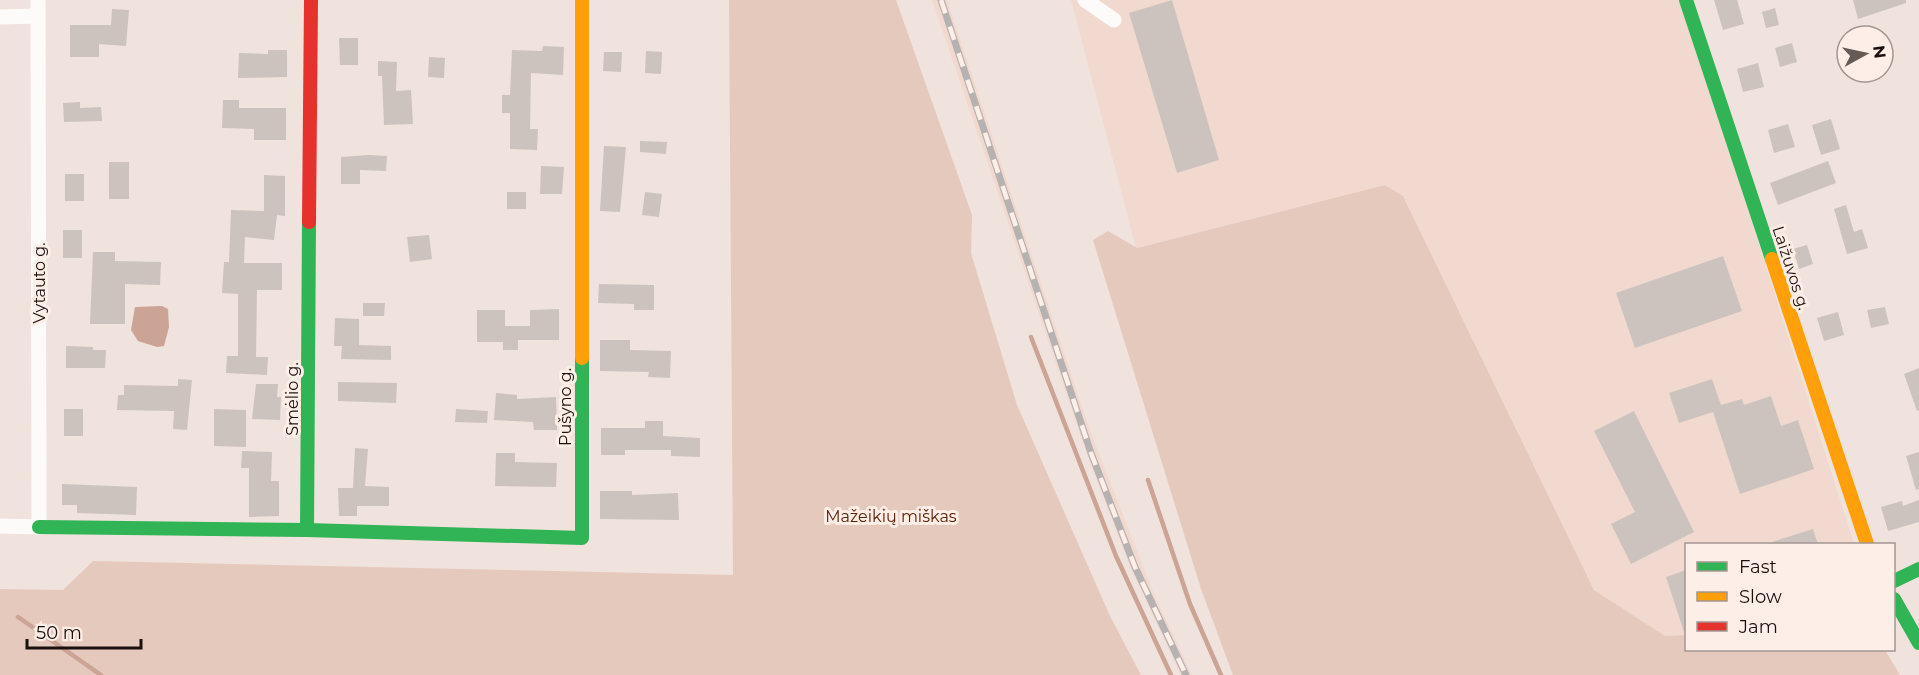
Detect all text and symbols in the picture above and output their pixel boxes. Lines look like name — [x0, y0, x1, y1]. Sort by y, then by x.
north arrow — [1835, 24, 1895, 84]
text: N — [1869, 44, 1890, 60]
street label: Laižuvos g. — [1769, 224, 1813, 312]
street label: Vytauto g. — [30, 242, 49, 324]
street label: Smėlio g. — [283, 362, 302, 436]
street label: Pušyno g. — [556, 368, 575, 446]
park label: Mažeikių miškas — [825, 507, 957, 526]
legend — [1685, 543, 1895, 651]
text: Fast — [1739, 556, 1777, 578]
text: Slow — [1739, 586, 1782, 608]
scale bar — [27, 612, 141, 650]
text: Jam — [1738, 616, 1778, 638]
text: 50 m — [36, 622, 82, 644]

